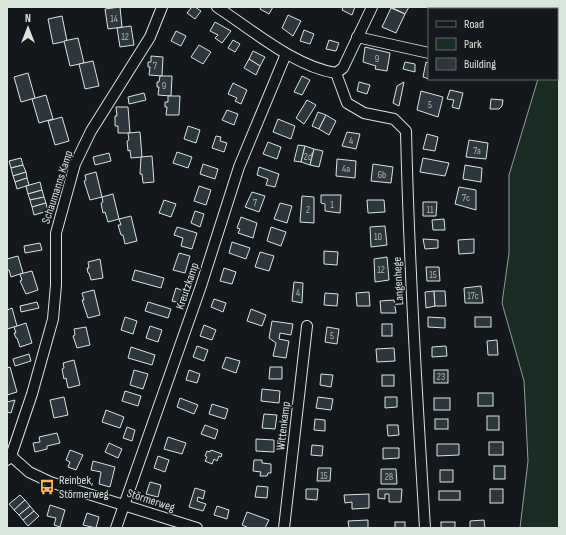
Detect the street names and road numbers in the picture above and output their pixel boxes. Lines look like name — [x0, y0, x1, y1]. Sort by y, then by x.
street label: Schaumanns Kamp — [39, 149, 76, 226]
street label: Langenhege — [390, 256, 407, 306]
street label: Kreutzkamp — [173, 261, 202, 311]
street label: Wittenkamp — [273, 401, 294, 451]
street label: Störmerweg — [125, 486, 177, 515]

